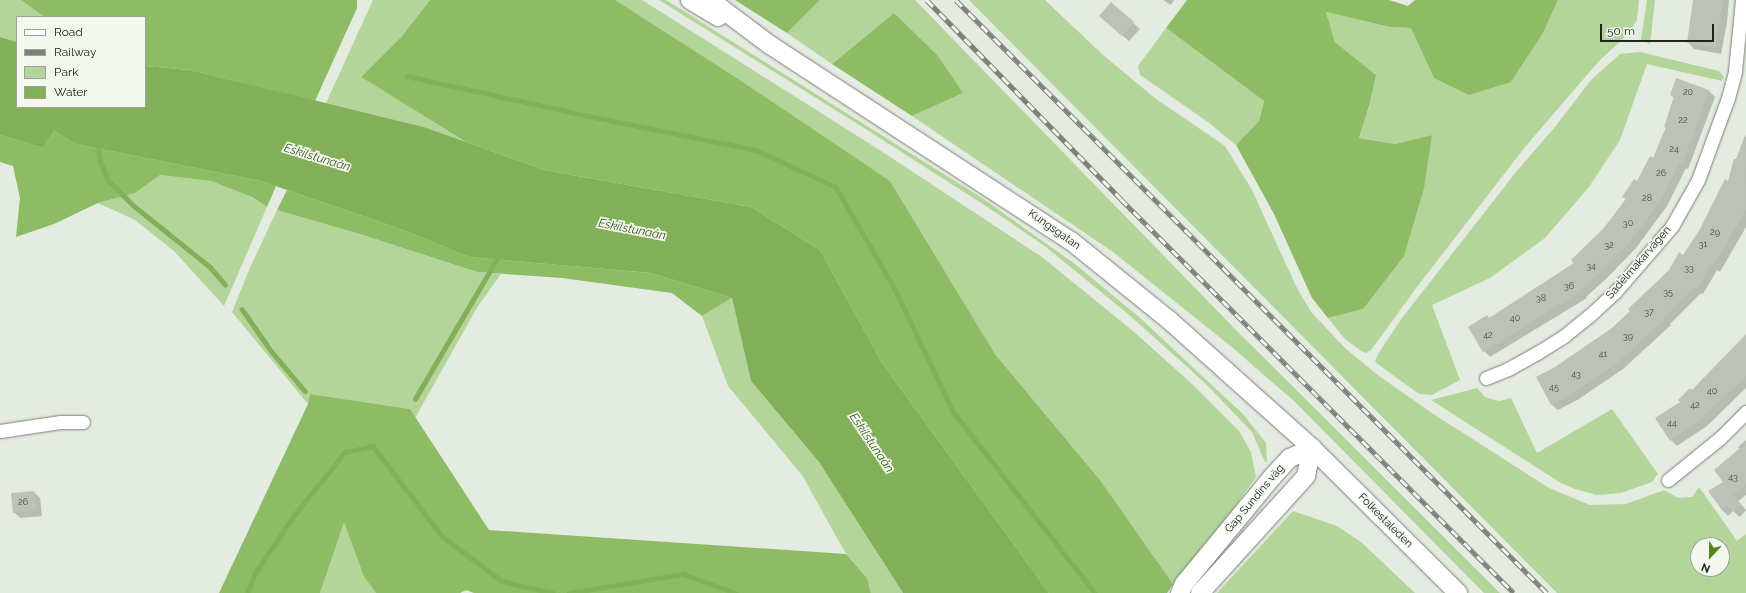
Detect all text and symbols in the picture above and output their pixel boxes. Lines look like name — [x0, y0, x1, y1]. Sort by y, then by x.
legend — [16, 16, 146, 108]
scale bar — [1602, 16, 1716, 42]
text: 50 m — [1607, 24, 1635, 38]
text: Road — [54, 25, 83, 39]
text: Railway — [54, 45, 96, 59]
text: Park — [54, 65, 79, 79]
text: Water — [54, 85, 88, 99]
house number: 20 — [1683, 87, 1693, 97]
house number: 22 — [1678, 115, 1688, 125]
water label: Eskilstunaån — [282, 141, 352, 175]
house number: 24 — [1669, 144, 1679, 154]
house number: 26 — [1656, 168, 1666, 178]
house number: 28 — [1642, 193, 1652, 203]
street label: Kungsgatan — [1025, 207, 1083, 253]
water label: Eskilstunaån — [597, 216, 667, 244]
house number: 30 — [1623, 218, 1633, 228]
street label: Sadelmakarvägen — [1604, 224, 1674, 302]
house number: 29 — [1710, 227, 1720, 237]
house number: 31 — [1699, 239, 1707, 249]
house number: 32 — [1604, 240, 1614, 250]
house number: 34 — [1586, 261, 1596, 271]
house number: 33 — [1684, 263, 1694, 273]
house number: 36 — [1564, 281, 1574, 291]
house number: 35 — [1663, 287, 1673, 297]
house number: 38 — [1536, 293, 1546, 303]
house number: 37 — [1644, 307, 1654, 317]
house number: 40 — [1510, 313, 1520, 323]
house number: 42 — [1483, 330, 1493, 340]
house number: 39 — [1623, 331, 1633, 341]
house number: 41 — [1599, 349, 1607, 359]
house number: 43 — [1571, 369, 1581, 379]
house number: 45 — [1549, 382, 1559, 392]
house number: 40 — [1707, 386, 1717, 396]
house number: 42 — [1690, 400, 1700, 410]
water label: Eskilstunaån — [846, 410, 896, 476]
house number: 44 — [1667, 418, 1677, 428]
street label: Gap Sundins väg — [1223, 462, 1287, 536]
house number: 43 — [1728, 472, 1738, 482]
street label: Folkestaleden — [1355, 491, 1415, 551]
house number: 26 — [18, 497, 28, 507]
north arrow — [1690, 537, 1730, 577]
text: N — [1699, 560, 1712, 575]

